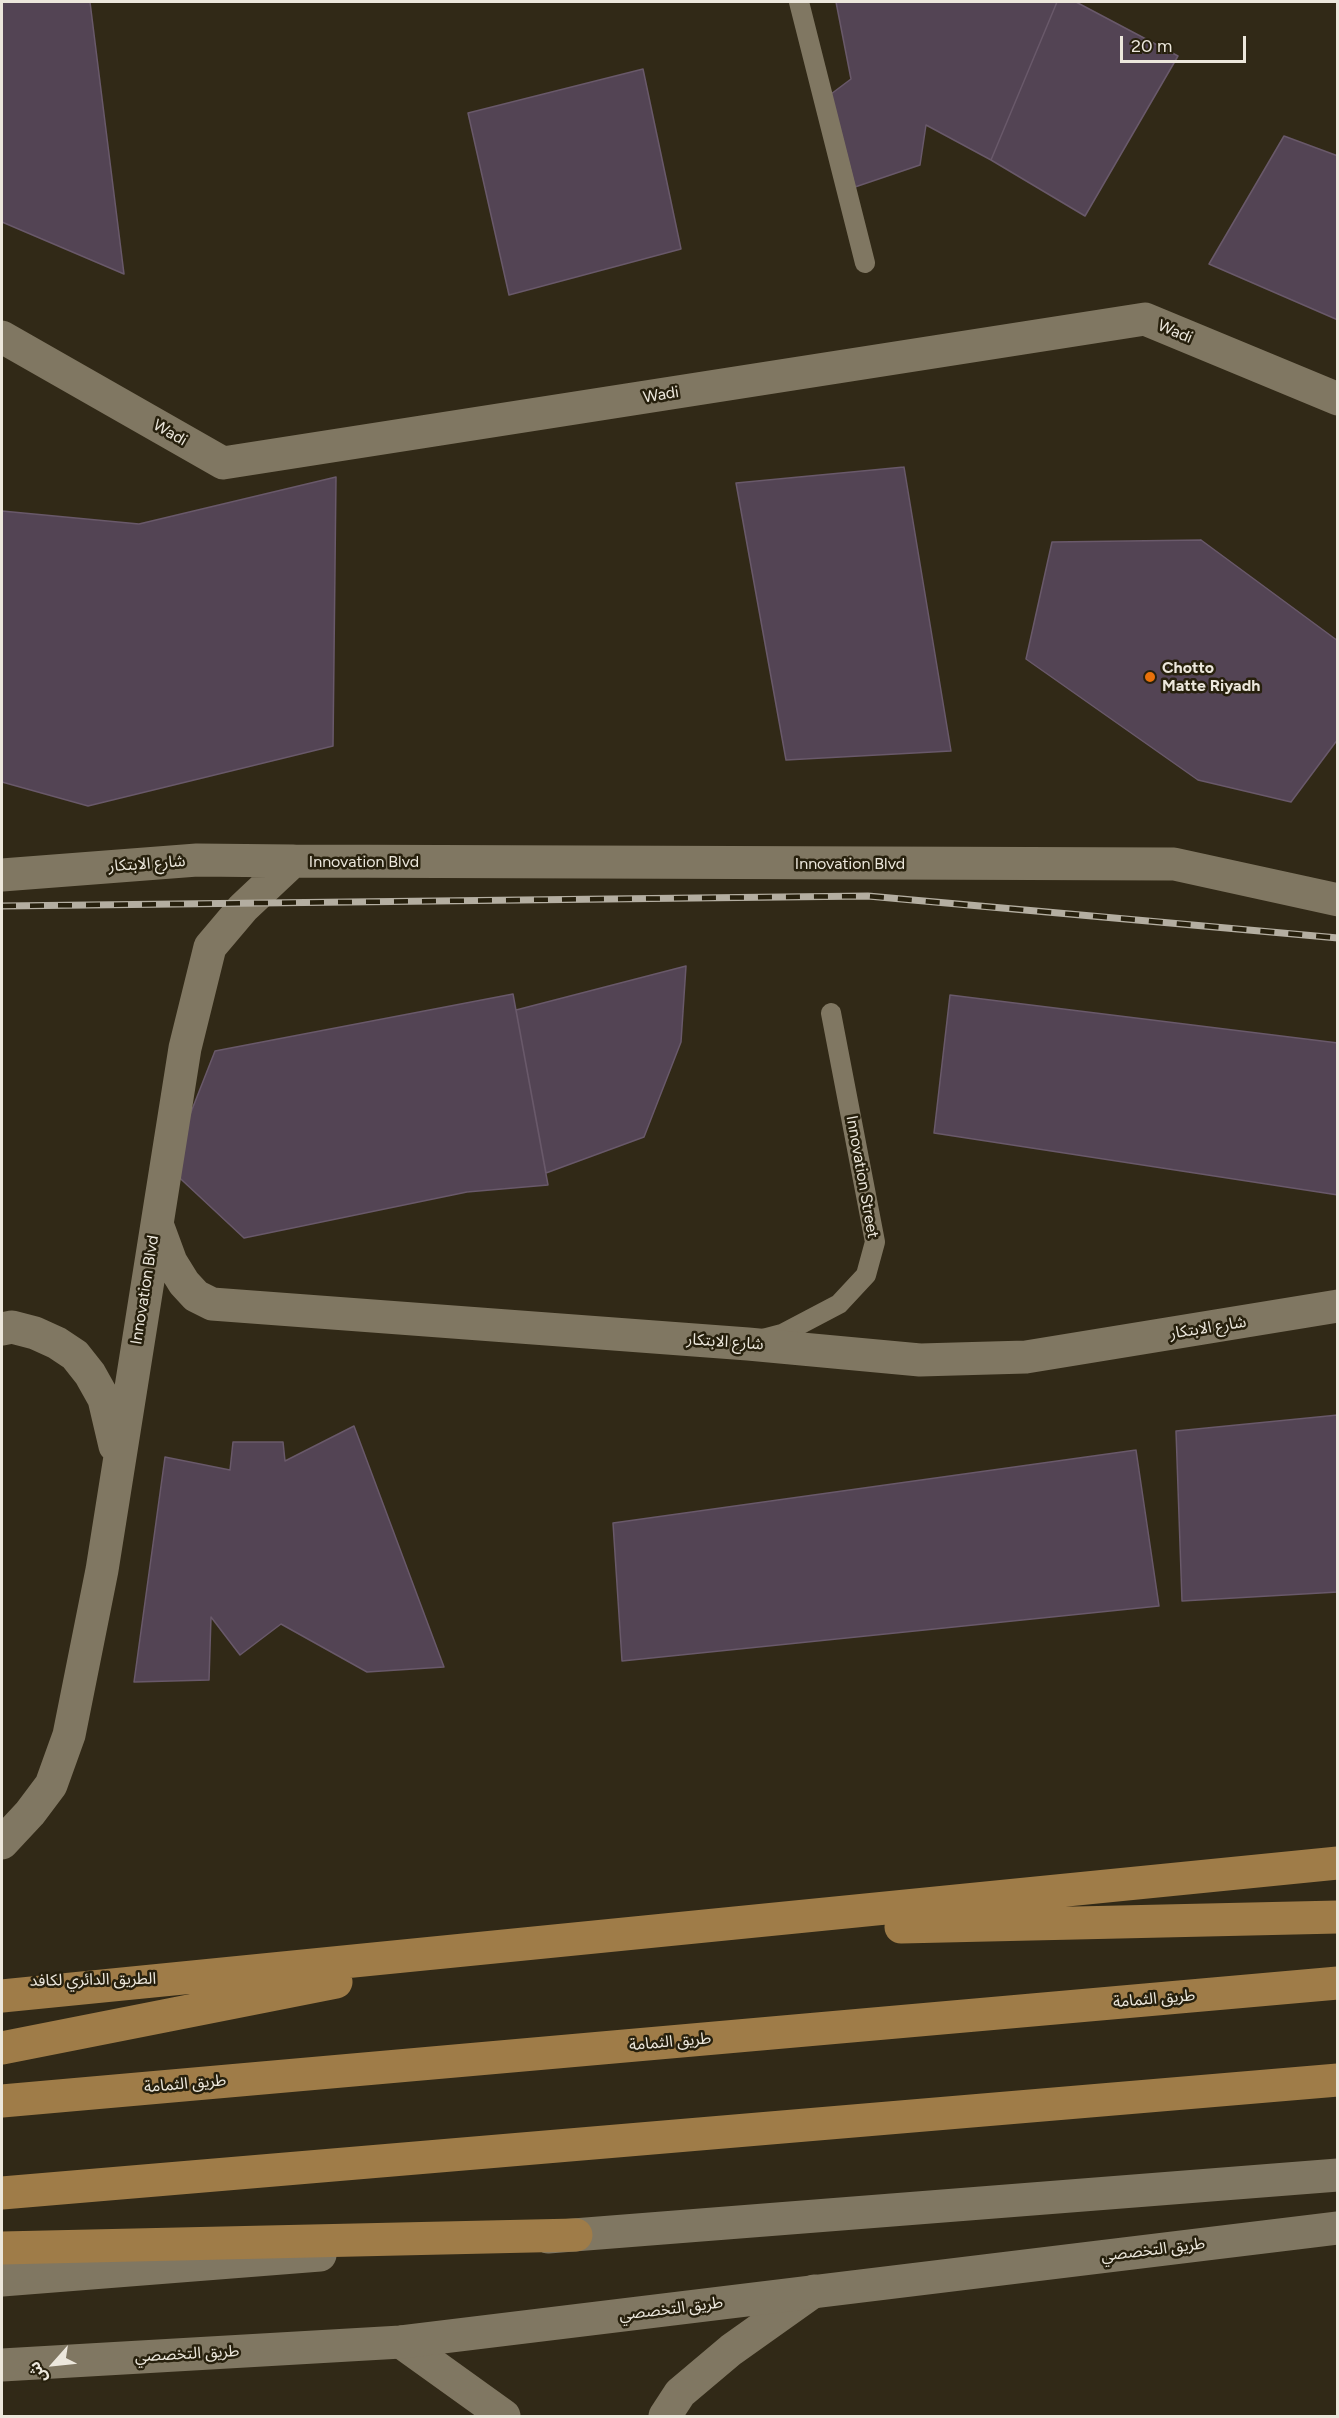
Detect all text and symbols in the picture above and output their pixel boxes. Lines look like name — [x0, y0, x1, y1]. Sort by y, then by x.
scale bar — [1123, 24, 1249, 62]
text: 20 m — [1131, 35, 1172, 57]
street label: Wadi — [1155, 316, 1195, 348]
street label: Wadi — [642, 383, 680, 407]
street label: Wadi — [150, 416, 190, 450]
place label: Chotto Matte Riyadh — [1162, 658, 1260, 696]
marker: Chotto Matte Riyadh — [1143, 670, 1157, 684]
street label: شارع الابتكار — [108, 852, 186, 876]
street label: Innovation Blvd — [309, 852, 419, 872]
street label: Innovation Blvd — [795, 854, 905, 874]
street label: Innovation Street — [842, 1114, 882, 1240]
street label: Innovation Blvd — [127, 1234, 163, 1346]
street label: شارع الابتكار — [1168, 1312, 1248, 1344]
street label: شارع الابتكار — [686, 1330, 764, 1354]
street label: الطريق الدائري لكافد — [30, 1969, 156, 1991]
street label: طريق الثمامة — [1112, 1986, 1196, 2012]
street label: طريق الثمامة — [628, 2029, 712, 2055]
street label: طريق الثمامة — [143, 2071, 227, 2097]
street label: طريق التخصصي — [1100, 2234, 1206, 2266]
street label: طريق التخصصي — [618, 2293, 724, 2325]
north arrow — [24, 2334, 84, 2394]
street label: طريق التخصصي — [134, 2342, 240, 2366]
text: ش — [24, 2358, 51, 2386]

